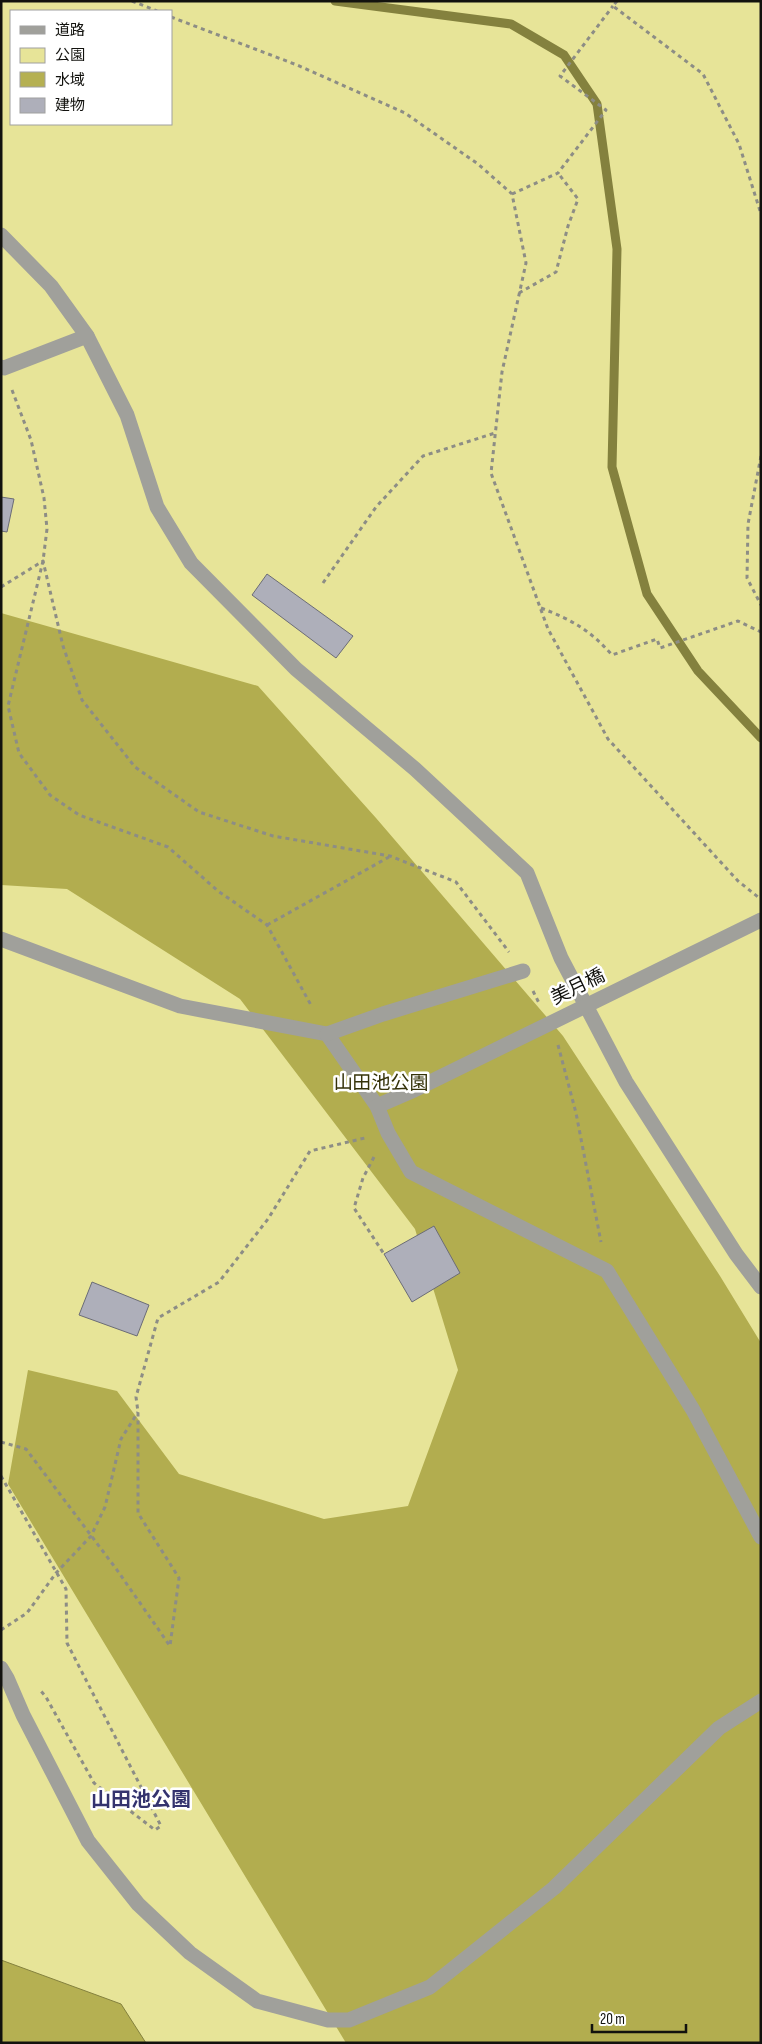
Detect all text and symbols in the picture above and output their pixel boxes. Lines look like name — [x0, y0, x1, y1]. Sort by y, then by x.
legend — [10, 10, 172, 125]
text: 道路 — [55, 21, 85, 40]
text: 公園 — [55, 46, 85, 65]
text: 水域 — [55, 71, 85, 90]
text: 建物 — [55, 96, 85, 115]
street label: 美月橋 — [547, 964, 609, 1010]
park label: 山田池公園 — [333, 1072, 429, 1095]
district label: 山田池公園 — [91, 1788, 191, 1812]
scale bar — [592, 2002, 686, 2034]
text: 20 m — [600, 2010, 625, 2029]

